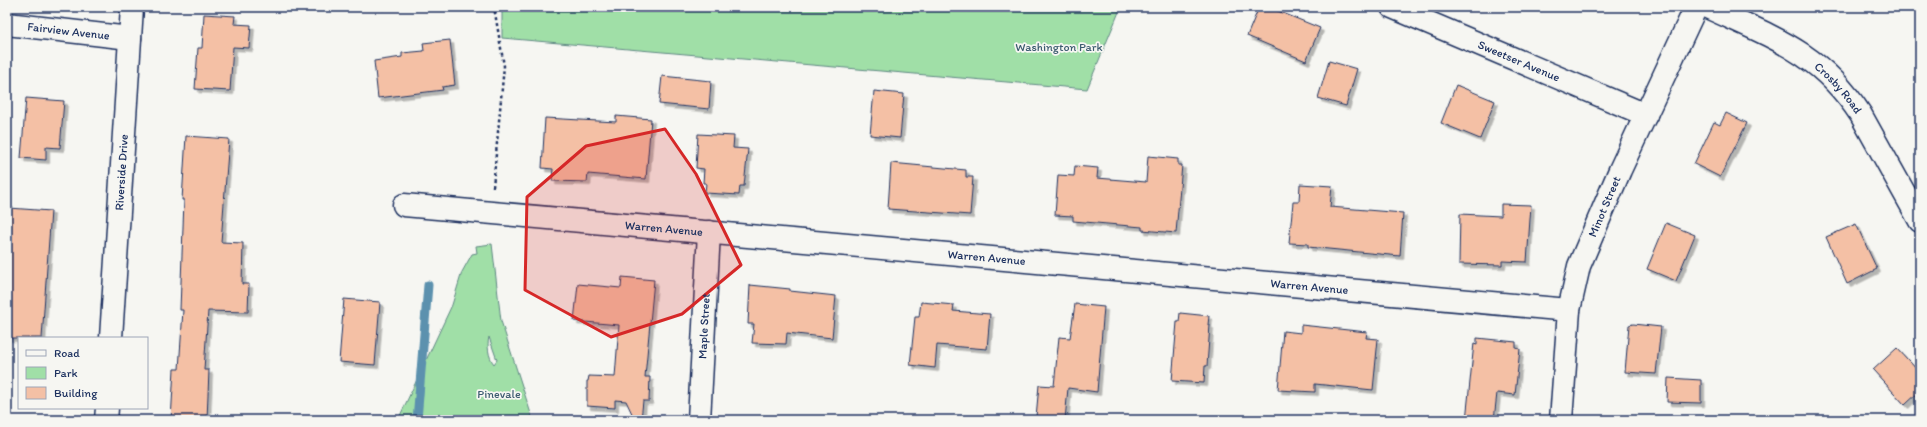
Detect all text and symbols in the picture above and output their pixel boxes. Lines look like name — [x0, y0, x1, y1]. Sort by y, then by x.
street label: Fairview Avenue — [27, 19, 111, 43]
street label: Sweetser Avenue — [1476, 37, 1562, 85]
park label: Washington Park — [1015, 40, 1103, 54]
street label: Crosby Road — [1812, 59, 1865, 117]
street label: Riverside Drive — [112, 133, 131, 211]
street label: Minot Street — [1585, 174, 1624, 239]
street label: Warren Avenue — [624, 218, 704, 239]
street label: Warren Avenue — [947, 247, 1027, 268]
street label: Warren Avenue — [1270, 276, 1349, 297]
street label: Maple Street — [695, 292, 713, 359]
legend — [18, 337, 148, 409]
text: Road — [54, 346, 80, 360]
text: Park — [54, 366, 78, 380]
text: Building — [54, 386, 98, 400]
park label: Pinevale — [477, 387, 521, 401]

